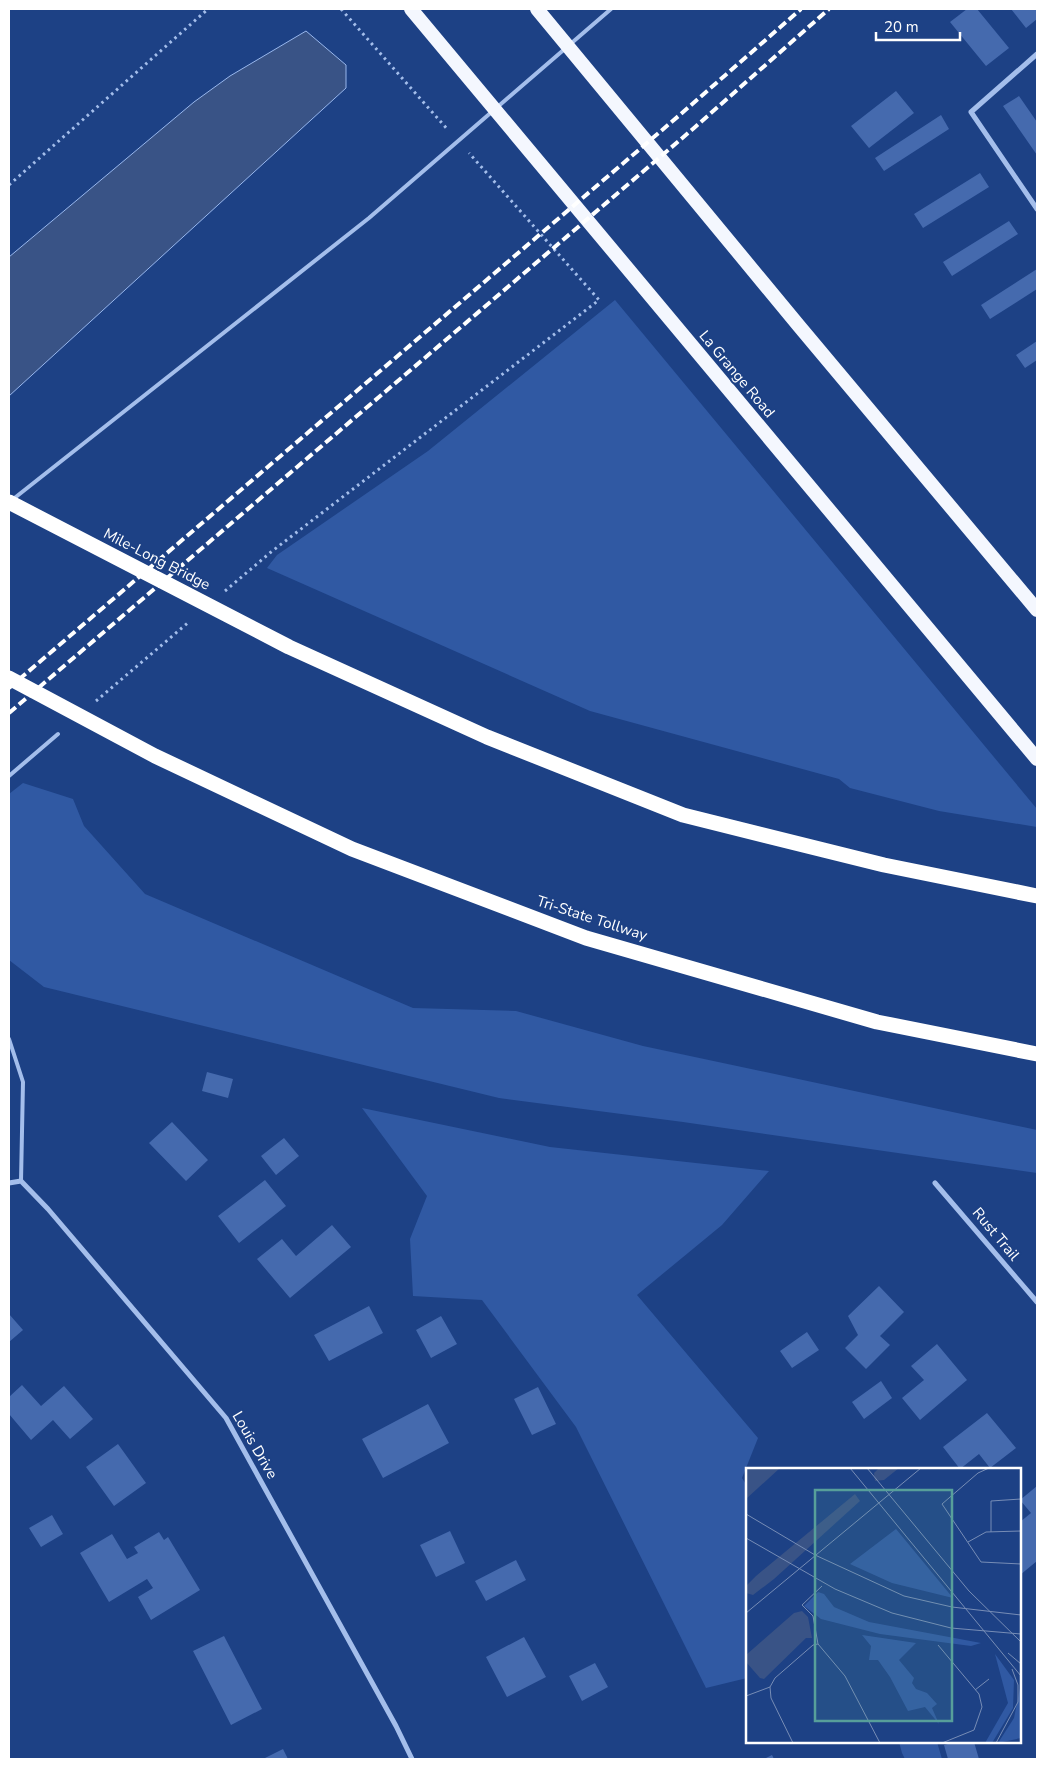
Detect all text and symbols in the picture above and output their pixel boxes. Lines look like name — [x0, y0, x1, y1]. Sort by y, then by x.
scale bar — [876, 10, 960, 42]
text: 20 m — [884, 17, 919, 37]
street label: La Grange Road — [695, 326, 779, 422]
street label: Mile-Long Bridge — [100, 523, 214, 595]
street label: Tri-State Tollway — [534, 891, 650, 945]
street label: Rust Trail — [968, 1203, 1025, 1265]
street label: Louis Drive — [228, 1408, 282, 1482]
inset map — [746, 1468, 1021, 1743]

